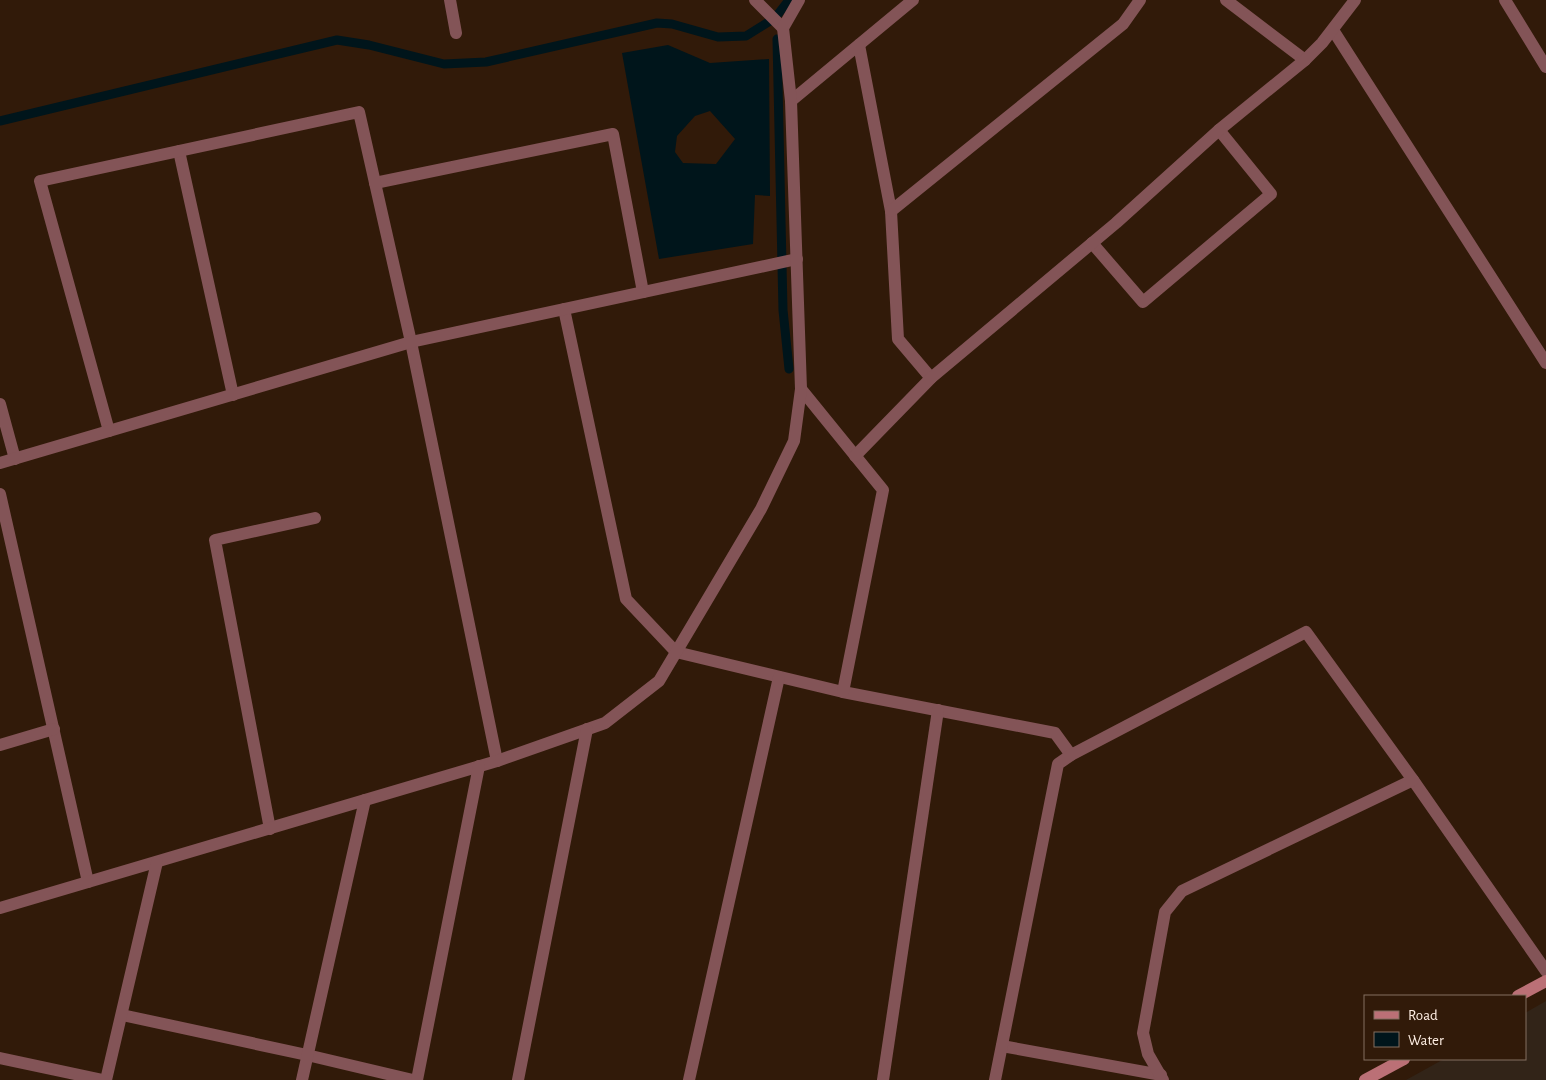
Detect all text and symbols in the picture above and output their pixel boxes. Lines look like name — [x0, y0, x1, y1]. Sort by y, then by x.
legend — [1364, 995, 1526, 1060]
text: Road — [1408, 1008, 1438, 1023]
text: Water — [1408, 1033, 1444, 1048]

